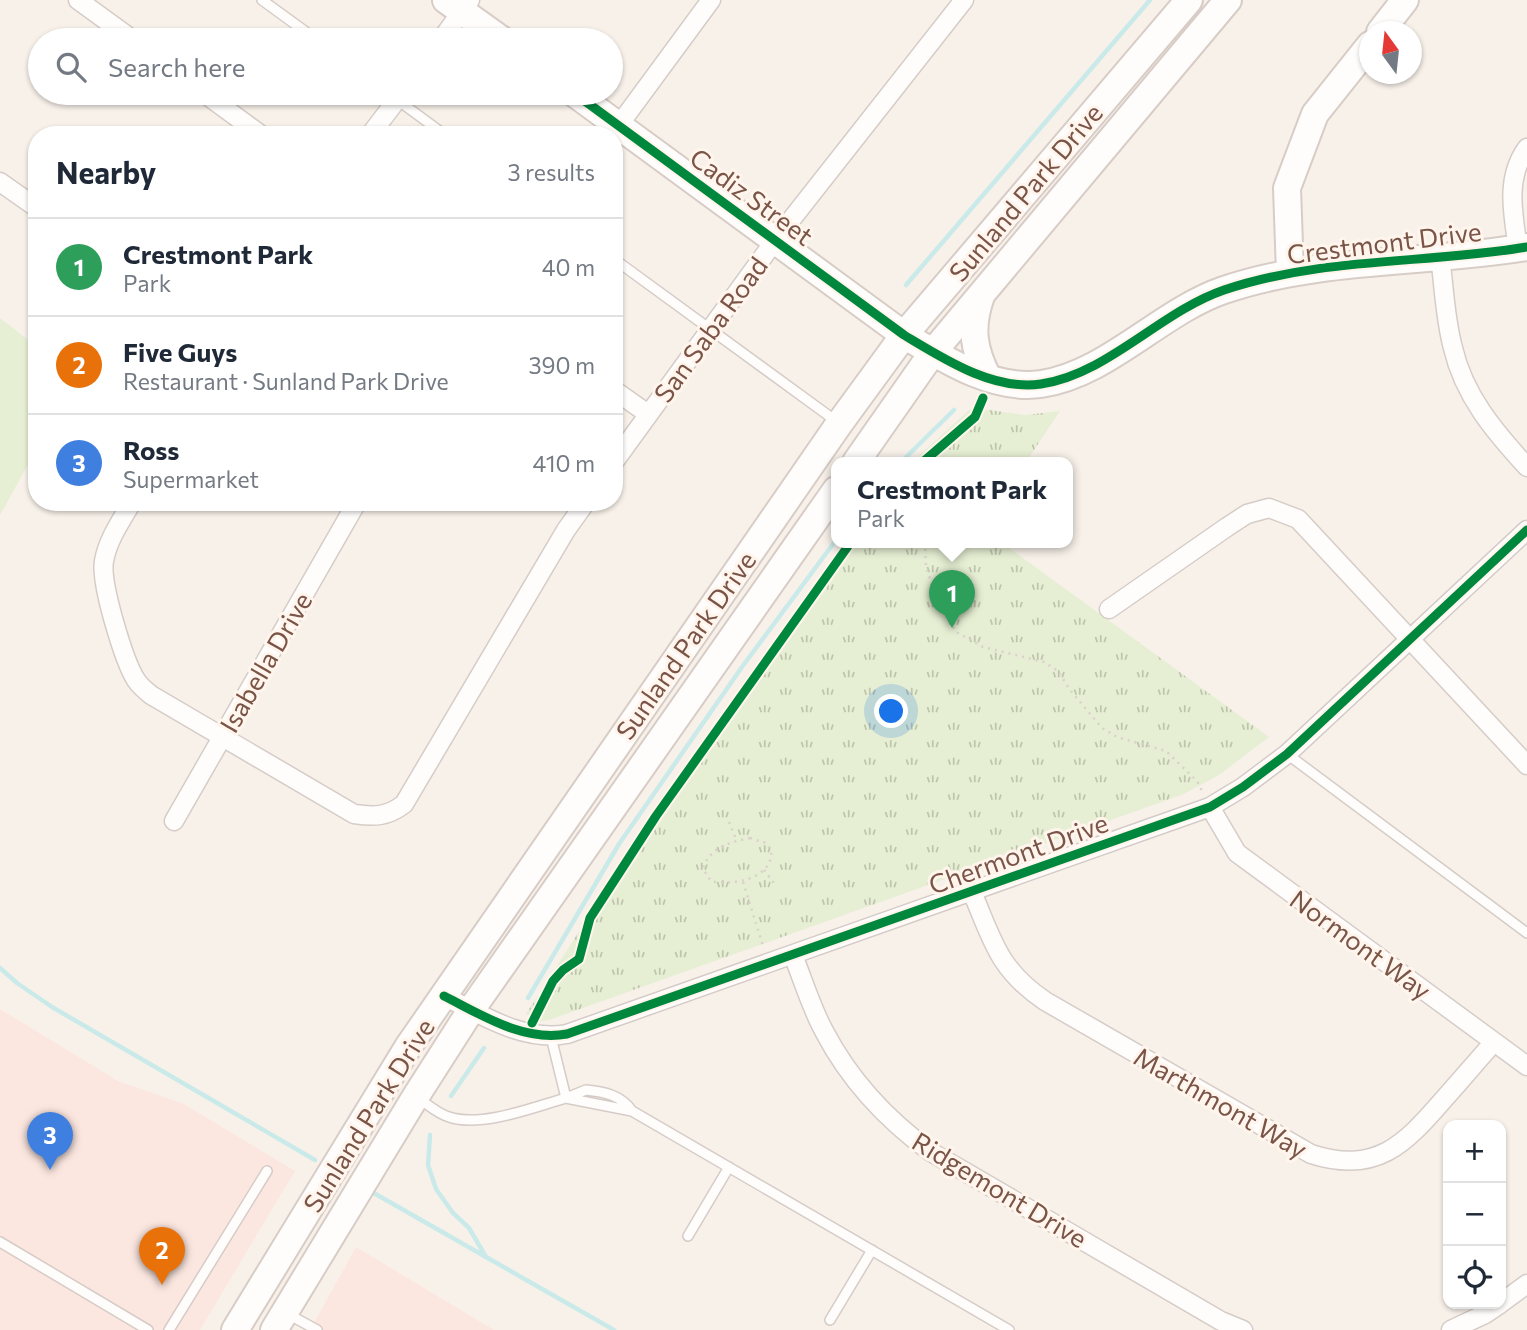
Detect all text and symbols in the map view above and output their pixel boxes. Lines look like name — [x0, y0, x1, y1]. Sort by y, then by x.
north arrow — [1359, 21, 1422, 84]
search box — [28, 28, 623, 105]
icon: search — [52, 48, 90, 86]
text: Search here — [108, 51, 246, 82]
street label: Sunland Park Drive — [942, 97, 1108, 287]
street label: Cadiz Street — [684, 141, 820, 251]
text: Nearby — [56, 153, 156, 190]
text: 3 results — [508, 158, 595, 186]
street label: Crestmont Drive — [1285, 215, 1483, 269]
text: Crestmont Park — [123, 238, 313, 269]
street label: San Saba Road — [647, 250, 773, 408]
text: 1 — [74, 253, 84, 281]
text: 40 m — [542, 253, 595, 281]
text: Park — [123, 269, 171, 297]
text: Five Guys — [123, 336, 237, 367]
text: 2 — [72, 351, 86, 379]
text: 390 m — [528, 351, 595, 379]
text: Restaurant · Sunland Park Drive — [123, 367, 449, 395]
text: Ross — [123, 434, 179, 465]
text: 3 — [72, 449, 86, 477]
text: 410 m — [533, 449, 595, 477]
popup — [831, 457, 1073, 548]
text: Supermarket — [123, 465, 259, 493]
text: Crestmont Park — [857, 473, 1047, 504]
text: Park — [857, 504, 905, 532]
street label: Sunland Park Drive — [609, 545, 761, 745]
pin: 1 — [929, 570, 975, 628]
street label: Isabella Drive — [212, 587, 318, 737]
your location — [874, 694, 908, 728]
street label: Chermont Drive — [924, 806, 1112, 900]
street label: Normont Way — [1285, 883, 1437, 1005]
street label: Sunland Park Drive — [296, 1013, 440, 1217]
street label: Marthmont Way — [1129, 1040, 1313, 1164]
pin: 3 — [27, 1112, 73, 1170]
map controls — [1443, 1120, 1506, 1309]
button: + — [1443, 1120, 1506, 1183]
street label: Ridgemont Drive — [907, 1125, 1093, 1253]
button: − — [1443, 1183, 1506, 1246]
pin: 2 — [139, 1227, 185, 1285]
button: locate — [1443, 1246, 1506, 1309]

